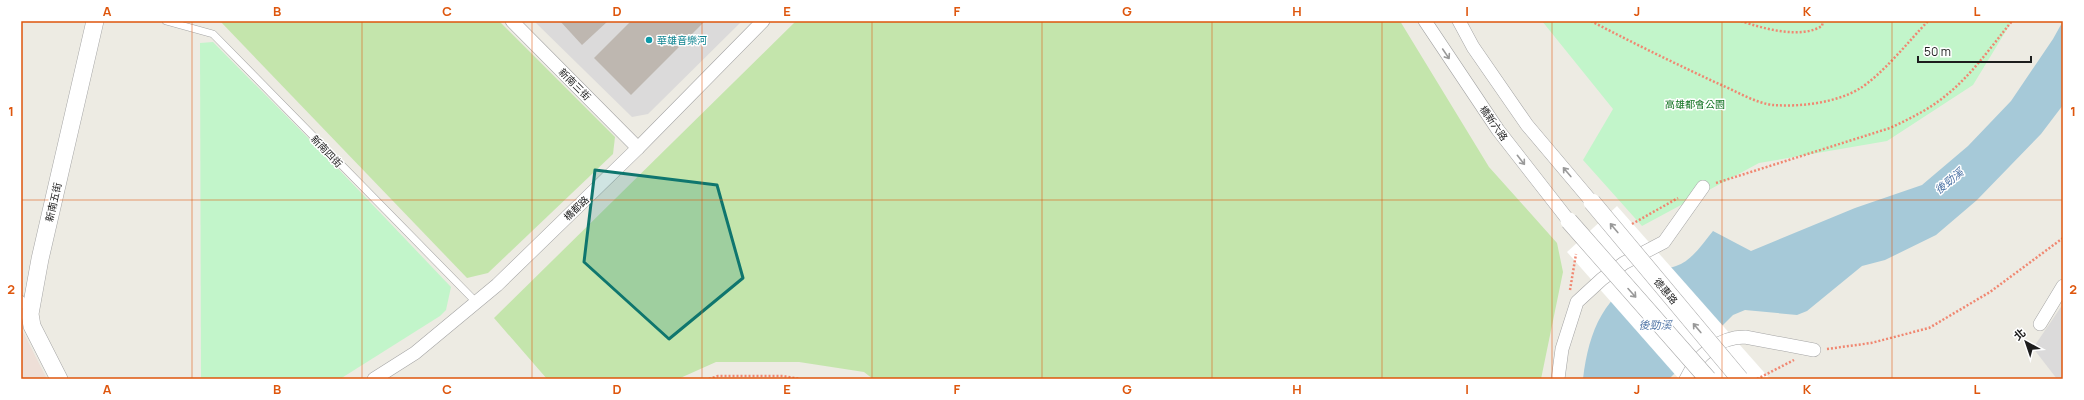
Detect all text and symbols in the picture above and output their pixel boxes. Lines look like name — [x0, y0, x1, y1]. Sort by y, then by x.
text: A — [103, 2, 112, 20]
text: B — [273, 2, 281, 20]
text: C — [442, 2, 452, 20]
text: D — [612, 2, 622, 20]
text: E — [783, 2, 791, 20]
text: F — [954, 2, 961, 20]
text: G — [1122, 2, 1132, 20]
text: H — [1292, 2, 1302, 20]
text: I — [1465, 2, 1469, 20]
text: J — [1634, 2, 1640, 20]
text: K — [1803, 2, 1812, 20]
text: L — [1974, 2, 1981, 20]
place label: 華雄音樂河 — [657, 33, 707, 47]
marker: 華雄音樂河 — [644, 35, 654, 45]
scale bar — [1918, 38, 2031, 64]
text: 50 m — [1924, 43, 1951, 60]
one-way arrow — [1443, 48, 1451, 60]
street label: 新南三街 — [556, 65, 594, 103]
park label: 高雄都會公園 — [1665, 97, 1725, 111]
text: 1 — [8, 102, 14, 120]
text: 1 — [2070, 102, 2076, 120]
street label: 橋新六路 — [1477, 103, 1511, 143]
street label: 新南四街 — [308, 132, 346, 170]
one-way arrow — [1517, 155, 1526, 166]
water label: 後勁溪 — [1931, 163, 1968, 197]
one-way arrow — [1562, 167, 1571, 178]
street label: 新南五街 — [42, 181, 64, 223]
street label: 橋都路 — [560, 193, 592, 223]
one-way arrow — [1609, 223, 1618, 234]
street label: 德惠路 — [1651, 275, 1681, 307]
text: 2 — [7, 280, 15, 298]
text: 2 — [2069, 280, 2077, 298]
one-way arrow — [1627, 288, 1636, 298]
water label: 後勁溪 — [1639, 317, 1673, 332]
one-way arrow — [1693, 322, 1702, 333]
north arrow — [2006, 322, 2046, 362]
text: 北 — [2010, 325, 2028, 343]
text: A — [103, 380, 112, 398]
text: B — [273, 380, 281, 398]
text: C — [442, 380, 452, 398]
text: D — [612, 380, 622, 398]
text: E — [783, 380, 791, 398]
text: F — [954, 380, 961, 398]
text: G — [1122, 380, 1132, 398]
text: H — [1292, 380, 1302, 398]
text: I — [1465, 380, 1469, 398]
text: J — [1634, 380, 1640, 398]
text: K — [1803, 380, 1812, 398]
text: L — [1974, 380, 1981, 398]

